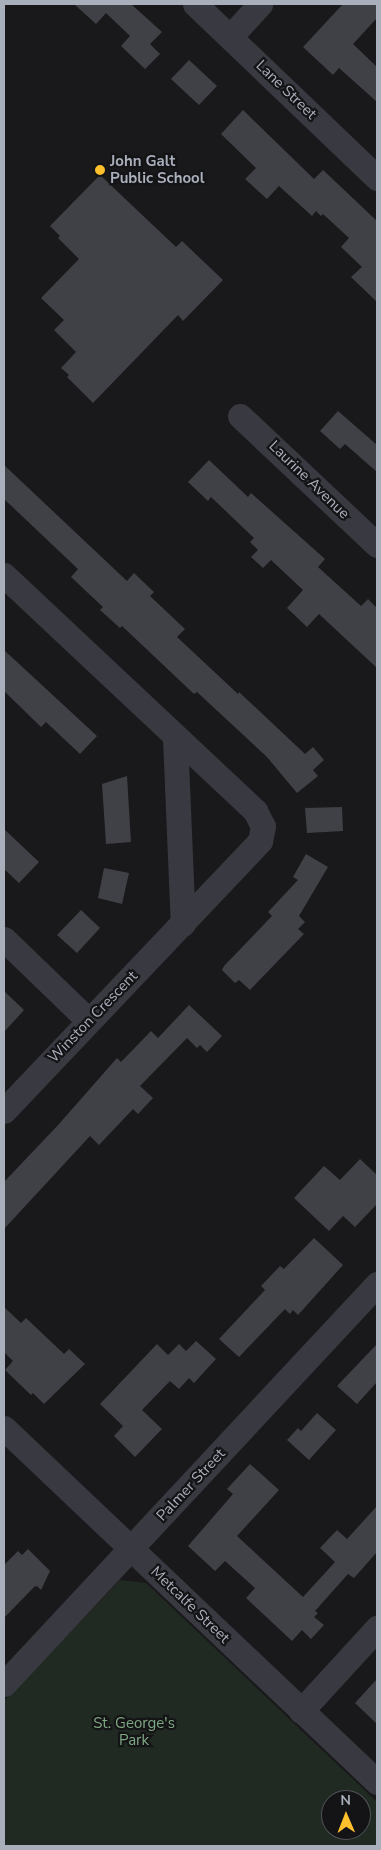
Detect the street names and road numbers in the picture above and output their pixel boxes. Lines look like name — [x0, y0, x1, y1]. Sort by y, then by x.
street label: Lane Street — [252, 57, 320, 123]
street label: Laurine Avenue — [265, 437, 353, 523]
street label: Winston Crescent — [45, 967, 141, 1067]
street label: Palmer Street — [153, 1445, 229, 1525]
street label: Metcalfe Street — [147, 1563, 233, 1647]

